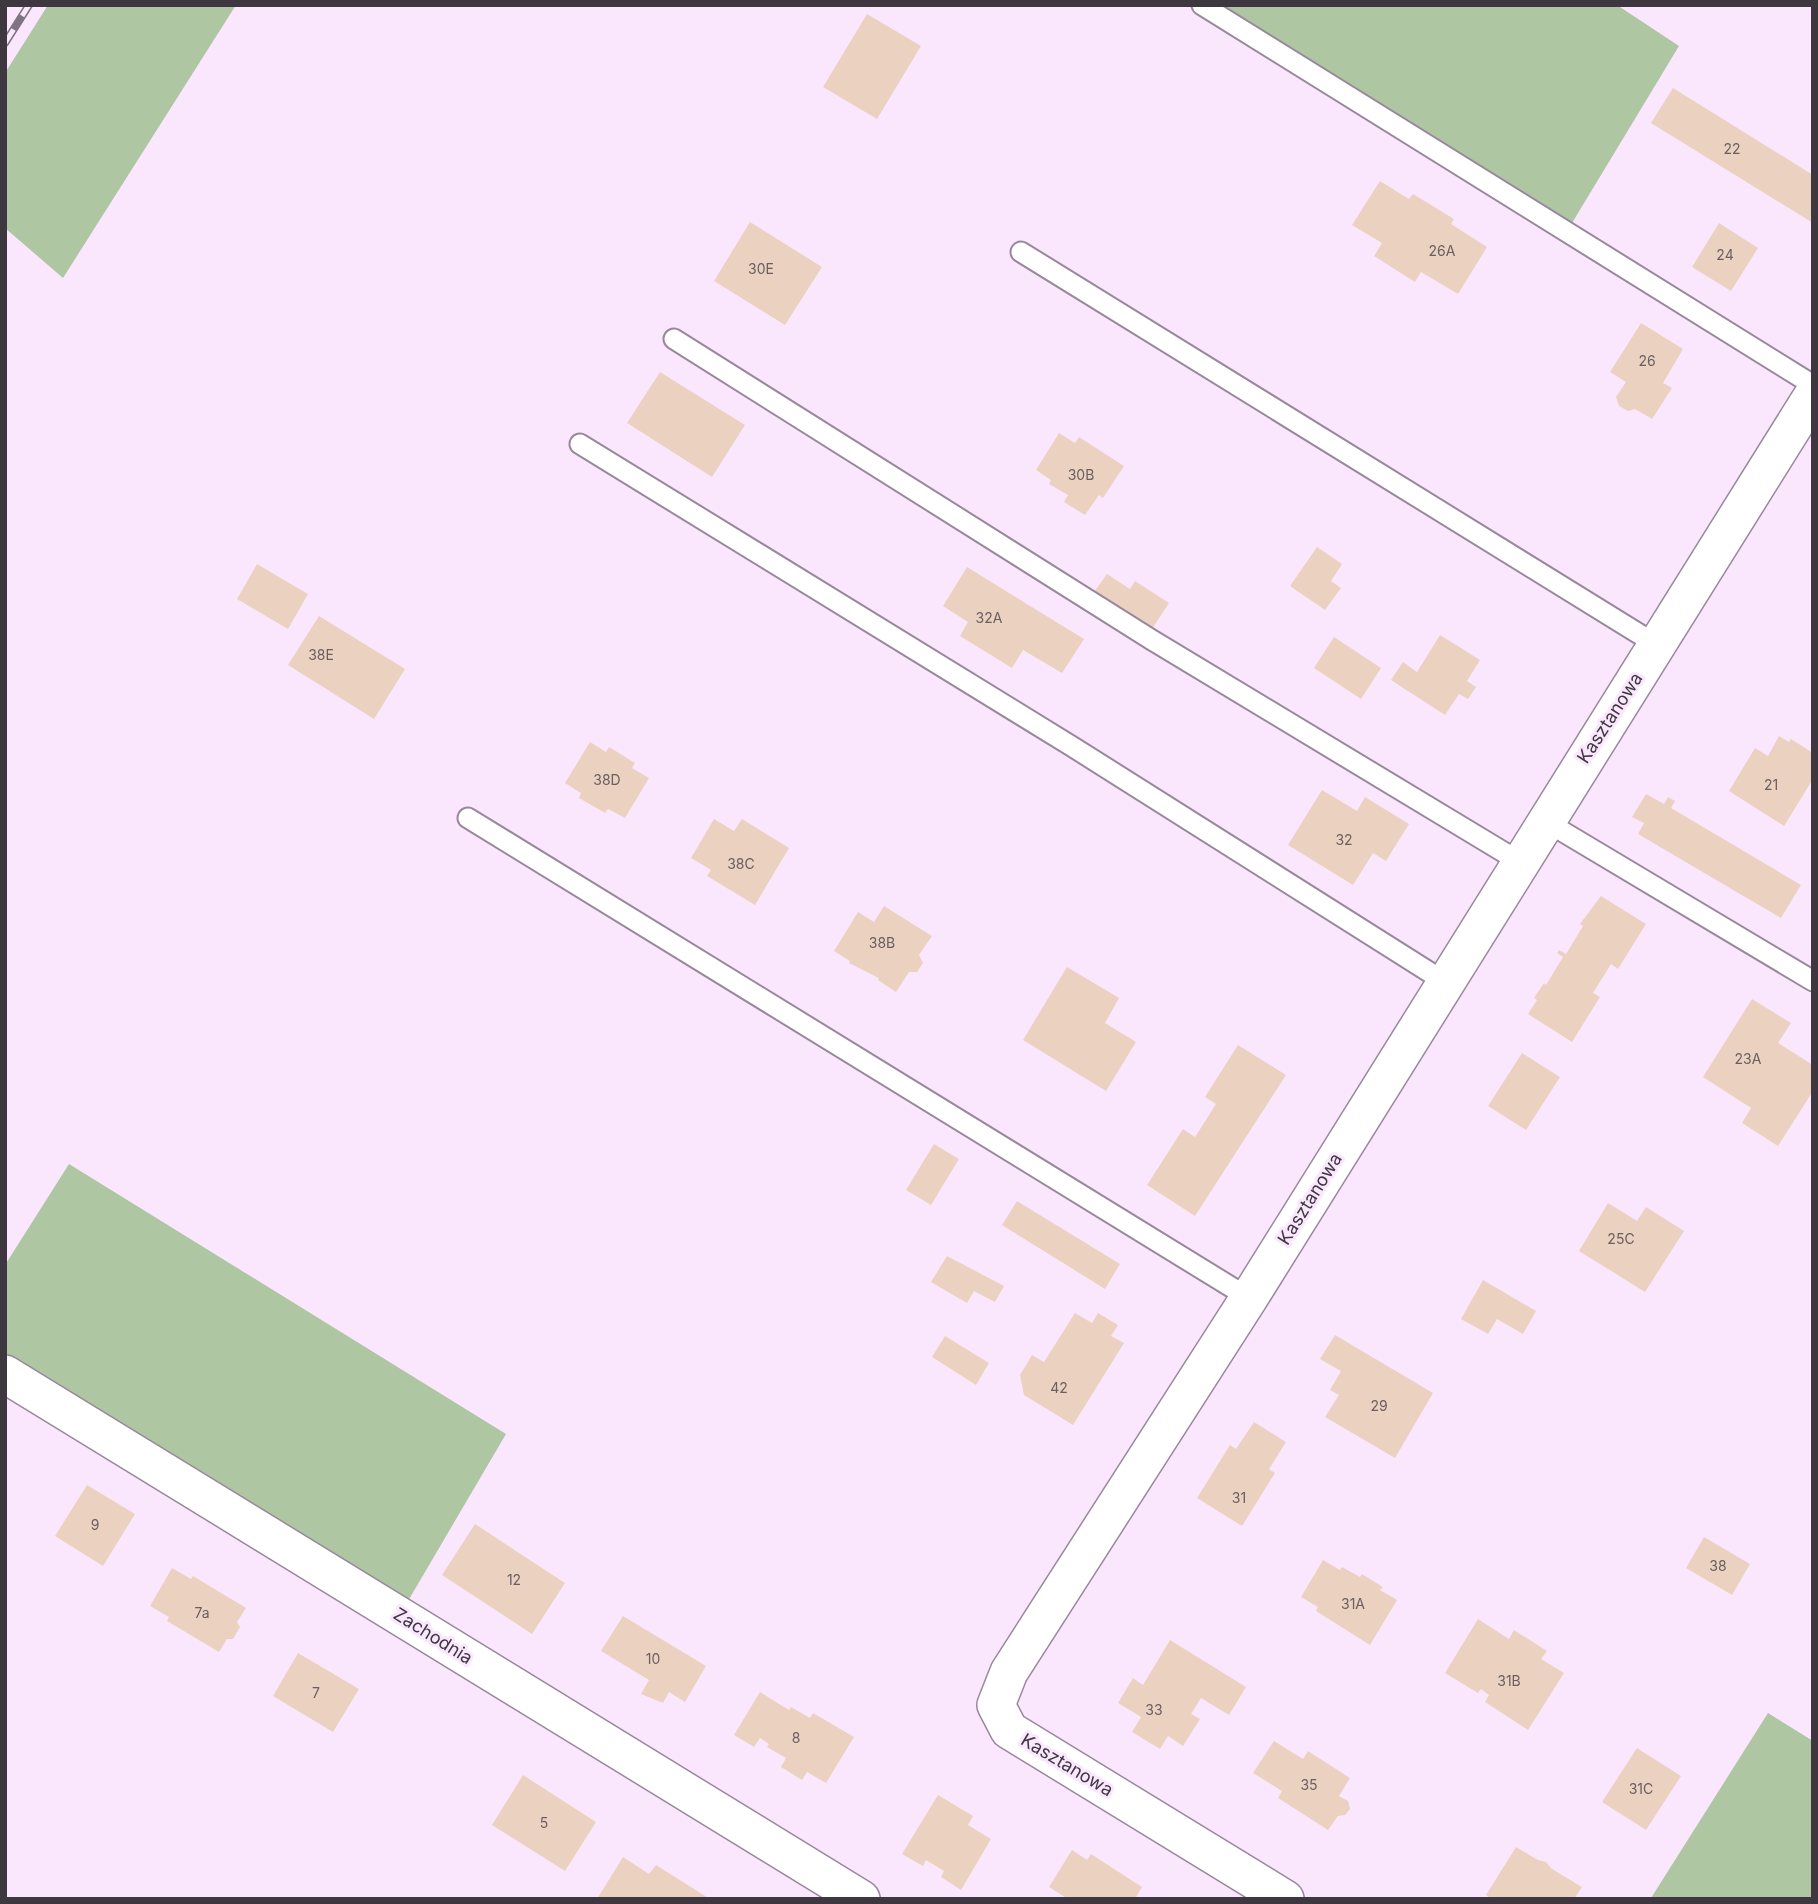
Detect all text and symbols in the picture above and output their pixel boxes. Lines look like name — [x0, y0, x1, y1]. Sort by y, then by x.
house number: 22 — [1723, 140, 1741, 157]
house number: 26A — [1429, 242, 1456, 259]
house number: 24 — [1716, 246, 1734, 263]
house number: 30E — [748, 260, 774, 277]
house number: 26 — [1638, 352, 1656, 369]
house number: 30B — [1068, 466, 1094, 483]
house number: 32A — [976, 609, 1003, 626]
house number: 38E — [308, 646, 334, 663]
street label: Kasztanowa — [1573, 669, 1647, 767]
house number: 38D — [593, 771, 621, 788]
house number: 21 — [1764, 776, 1778, 793]
house number: 32 — [1335, 831, 1353, 848]
house number: 38C — [727, 855, 755, 872]
house number: 38B — [869, 934, 895, 951]
house number: 23A — [1735, 1050, 1762, 1067]
street label: Kasztanowa — [1273, 1149, 1346, 1248]
house number: 25C — [1607, 1230, 1635, 1247]
house number: 42 — [1050, 1379, 1068, 1396]
house number: 29 — [1370, 1397, 1388, 1414]
house number: 31 — [1232, 1489, 1246, 1506]
house number: 9 — [91, 1516, 99, 1533]
house number: 38 — [1709, 1557, 1727, 1574]
house number: 12 — [507, 1571, 521, 1588]
house number: 31A — [1341, 1595, 1365, 1612]
street label: Zachodnia — [390, 1603, 477, 1668]
house number: 7a — [194, 1604, 210, 1621]
house number: 10 — [646, 1650, 660, 1667]
house number: 31B — [1497, 1672, 1521, 1689]
house number: 7 — [312, 1684, 320, 1701]
house number: 33 — [1145, 1701, 1163, 1718]
house number: 8 — [792, 1729, 800, 1746]
street label: Kasztanowa — [1017, 1729, 1117, 1800]
house number: 35 — [1300, 1776, 1318, 1793]
house number: 31C — [1629, 1780, 1653, 1797]
house number: 5 — [540, 1814, 548, 1831]

